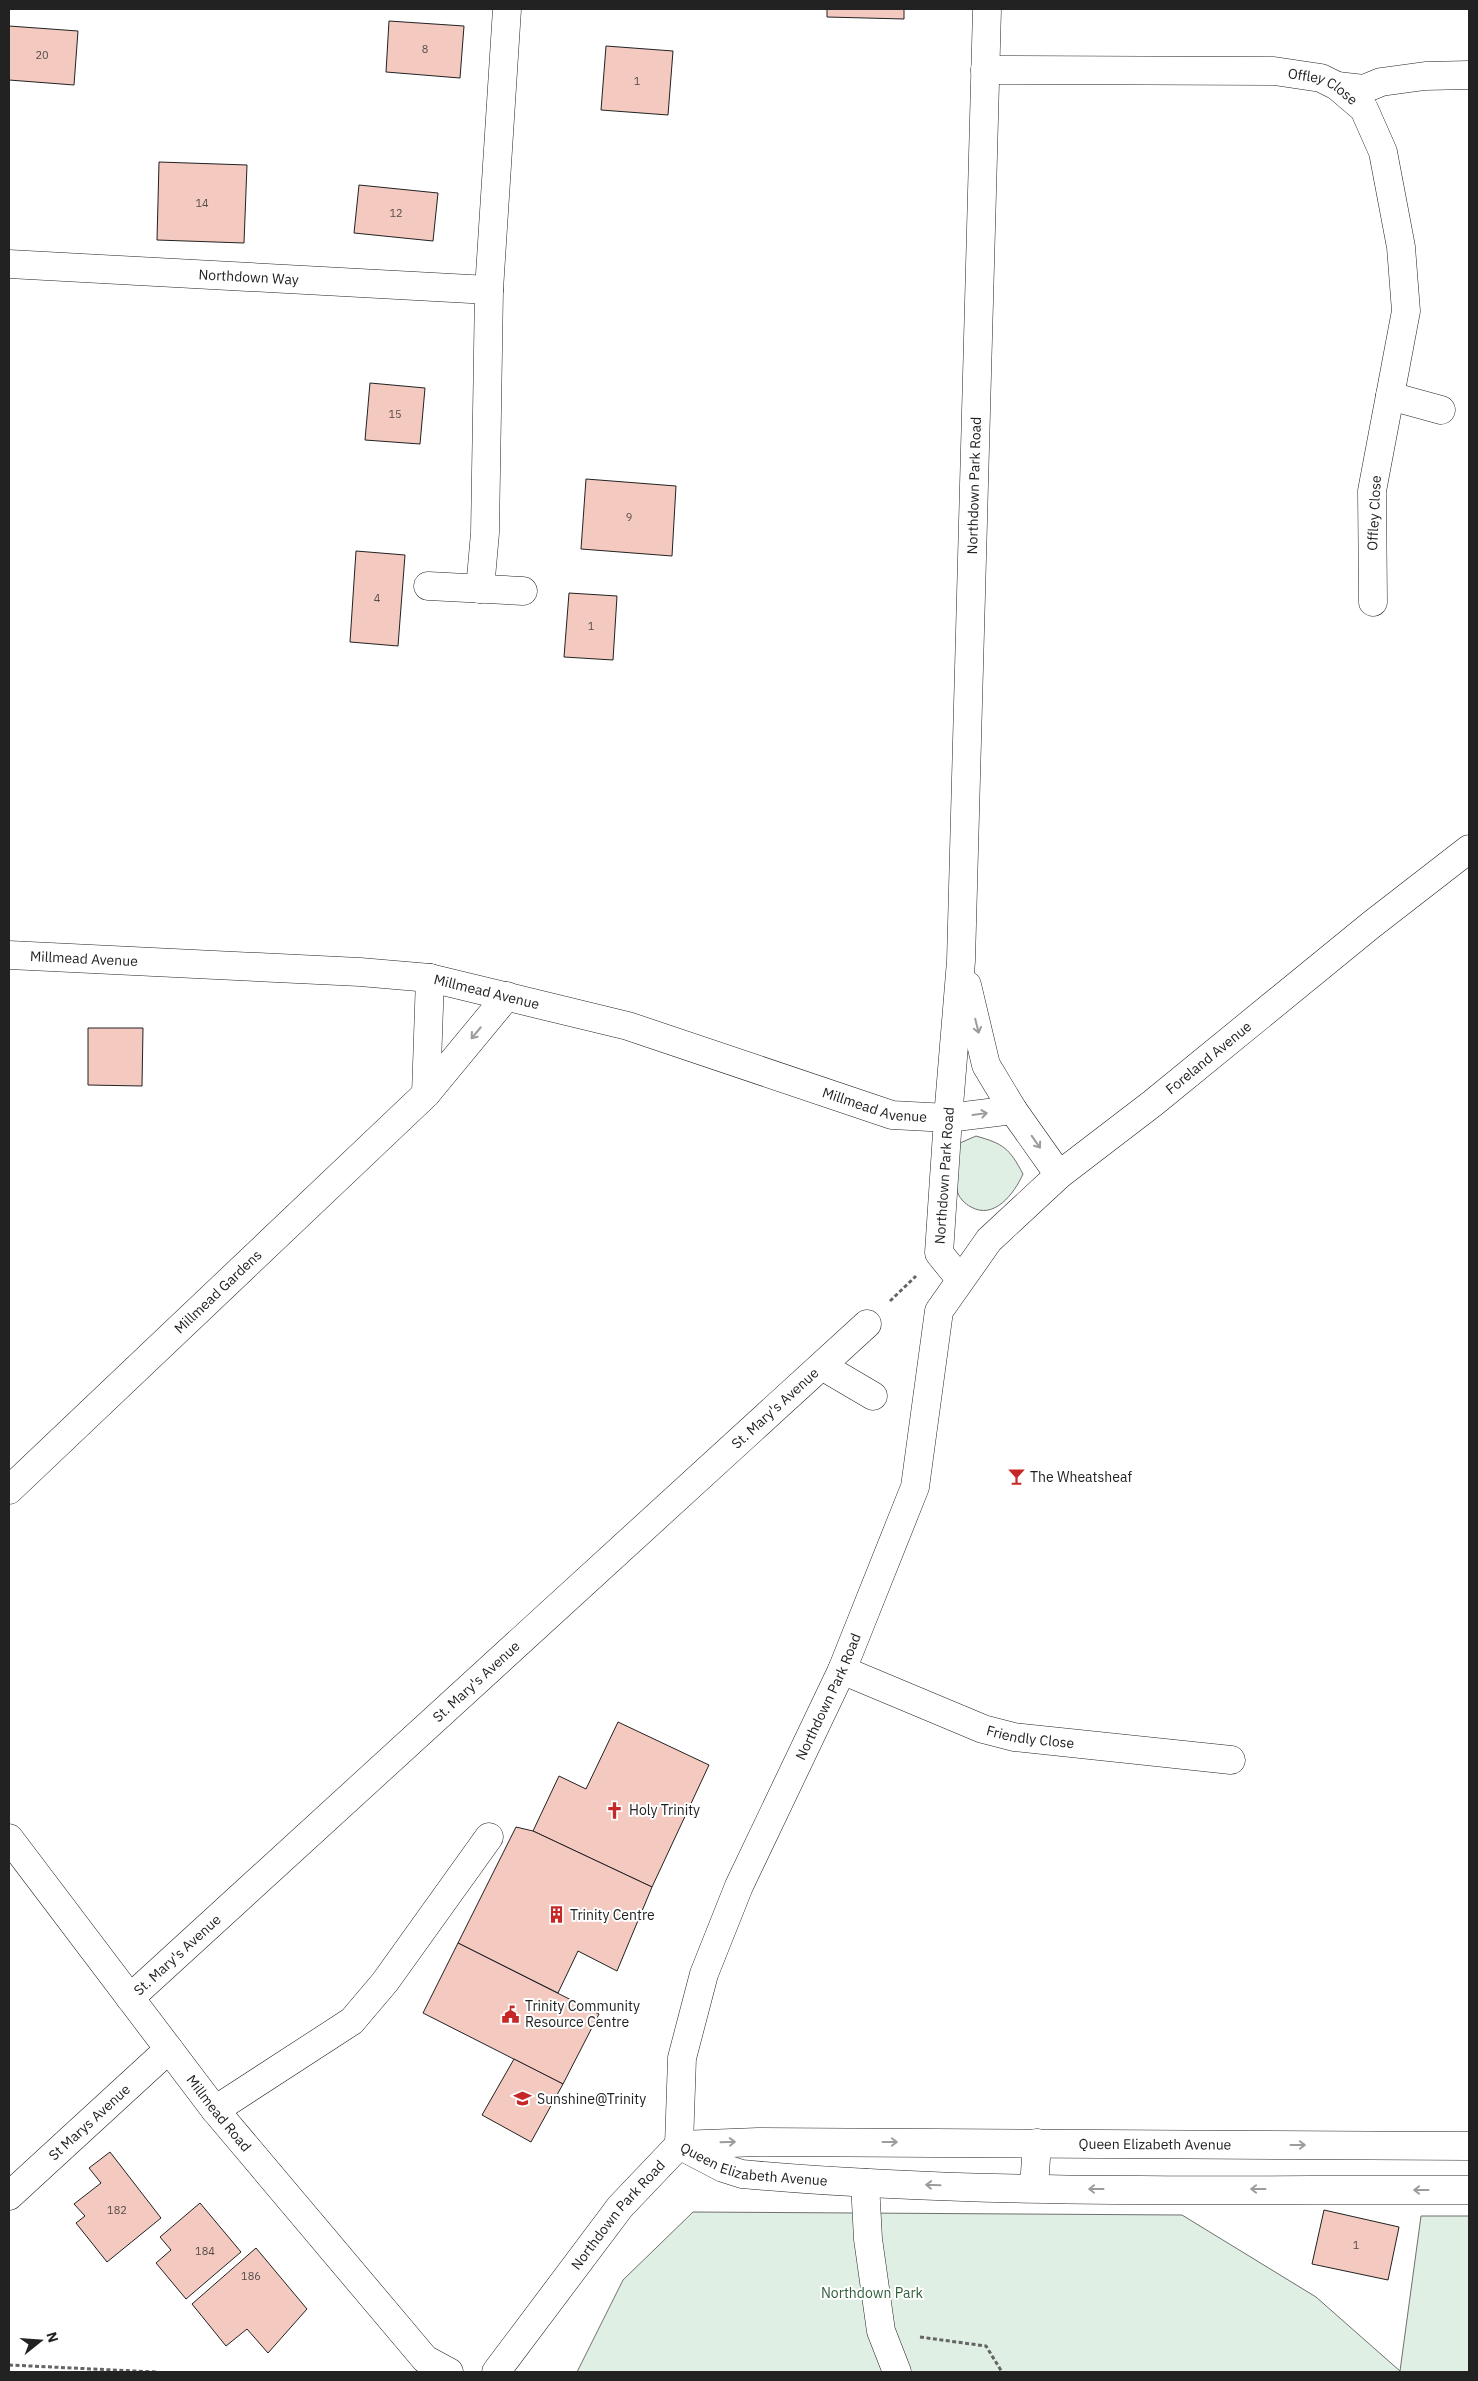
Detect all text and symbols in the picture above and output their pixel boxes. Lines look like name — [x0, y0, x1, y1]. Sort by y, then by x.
house number: 8 — [422, 42, 428, 56]
house number: 20 — [35, 48, 49, 62]
street label: Offley Close — [1287, 64, 1362, 109]
house number: 1 — [634, 74, 641, 88]
house number: 14 — [195, 196, 209, 210]
house number: 12 — [389, 206, 403, 220]
street label: Northdown Way — [198, 265, 299, 289]
house number: 15 — [388, 407, 402, 421]
street label: Northdown Park Road — [963, 416, 985, 554]
street label: Offley Close — [1363, 474, 1385, 551]
house number: 9 — [626, 510, 632, 524]
house number: 4 — [374, 591, 381, 605]
house number: 1 — [588, 619, 595, 633]
street label: Millmead Avenue — [30, 947, 139, 970]
street label: Millmead Avenue — [432, 970, 542, 1013]
one-way arrow — [973, 1017, 982, 1033]
street label: Foreland Avenue — [1162, 1017, 1255, 1098]
one-way arrow — [471, 1026, 482, 1039]
street label: Millmead Avenue — [820, 1083, 928, 1126]
street label: Northdown Park Road — [931, 1106, 958, 1245]
one-way arrow — [972, 1109, 988, 1119]
one-way arrow — [1031, 1135, 1041, 1149]
street label: Millmead Gardens — [170, 1246, 266, 1338]
street label: St. Mary's Avenue — [728, 1364, 823, 1453]
bar icon: The Wheatsheaf — [1006, 1467, 1026, 1487]
place label: The Wheatsheaf — [1030, 1468, 1132, 1486]
street label: Northdown Park Road — [791, 1630, 865, 1763]
street label: St. Mary's Avenue — [429, 1637, 524, 1726]
street label: Friendly Close — [984, 1721, 1075, 1752]
church icon: Holy Trinity — [605, 1800, 625, 1820]
place label: Holy Trinity — [629, 1801, 700, 1819]
building icon: Trinity Centre — [546, 1905, 566, 1925]
place label: Trinity Centre — [570, 1906, 655, 1924]
street label: St. Mary's Avenue — [130, 1910, 225, 1999]
place label: Trinity Community Resource Centre — [525, 1997, 640, 2031]
public building icon: Trinity Community Resource Centre — [501, 2004, 521, 2024]
street label: Millmead Road — [183, 2071, 255, 2155]
street label: St Marys Avenue — [45, 2080, 134, 2164]
school or university icon: Sunshine@Trinity — [513, 2089, 533, 2109]
place label: Sunshine@Trinity — [537, 2090, 646, 2108]
street label: Queen Elizabeth Avenue — [1079, 2135, 1232, 2154]
one-way arrow — [882, 2137, 898, 2147]
street label: Queen Elizabeth Avenue — [677, 2138, 828, 2190]
one-way arrow — [720, 2138, 736, 2147]
one-way arrow — [1290, 2140, 1306, 2150]
street label: Northdown Park Road — [567, 2156, 669, 2273]
one-way arrow — [925, 2181, 941, 2190]
one-way arrow — [1088, 2184, 1104, 2193]
one-way arrow — [1250, 2184, 1266, 2194]
one-way arrow — [1413, 2185, 1429, 2195]
house number: 182 — [107, 2203, 127, 2217]
house number: 1 — [1353, 2238, 1360, 2252]
house number: 184 — [195, 2244, 215, 2258]
house number: 186 — [241, 2269, 261, 2283]
park label: Northdown Park — [821, 2284, 924, 2302]
north arrow — [15, 2316, 65, 2366]
text: N — [42, 2330, 63, 2345]

